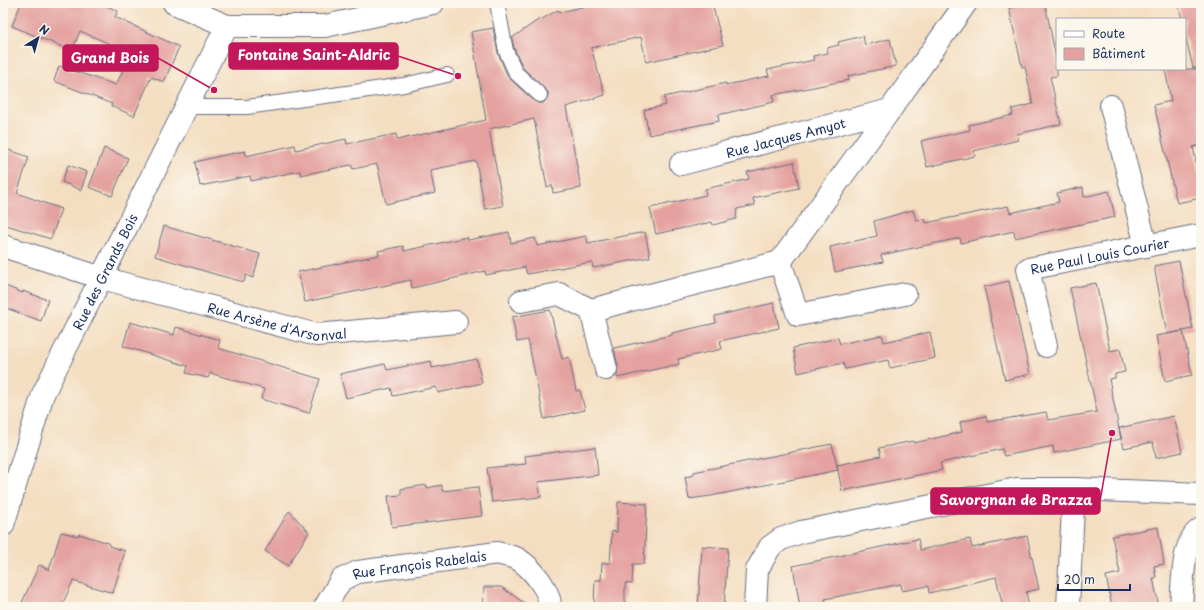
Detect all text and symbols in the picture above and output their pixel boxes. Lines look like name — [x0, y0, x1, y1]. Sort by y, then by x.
north arrow — [18, 18, 58, 58]
legend — [1056, 18, 1186, 70]
text: N — [36, 20, 53, 39]
text: Route — [1092, 24, 1125, 42]
callout: Fontaine Saint-Aldric — [229, 43, 398, 69]
text: Fontaine Saint-Aldric — [237, 44, 391, 65]
text: Bâtiment — [1092, 44, 1145, 62]
callout: Grand Bois — [63, 45, 158, 71]
text: Grand Bois — [71, 47, 150, 68]
street label: Rue Jacques Amyot — [724, 112, 847, 162]
street label: Rue des Grands Bois — [67, 210, 141, 333]
street label: Rue Paul Louis Courier — [1028, 232, 1171, 278]
street label: Rue Arsène d'Arsonval — [206, 297, 347, 345]
callout: Savorgnan de Brazza — [931, 488, 1100, 514]
text: Savorgnan de Brazza — [939, 489, 1093, 510]
street label: Rue François Rabelais — [349, 545, 488, 583]
scale bar — [1058, 566, 1130, 592]
text: 20 m — [1064, 570, 1095, 588]

